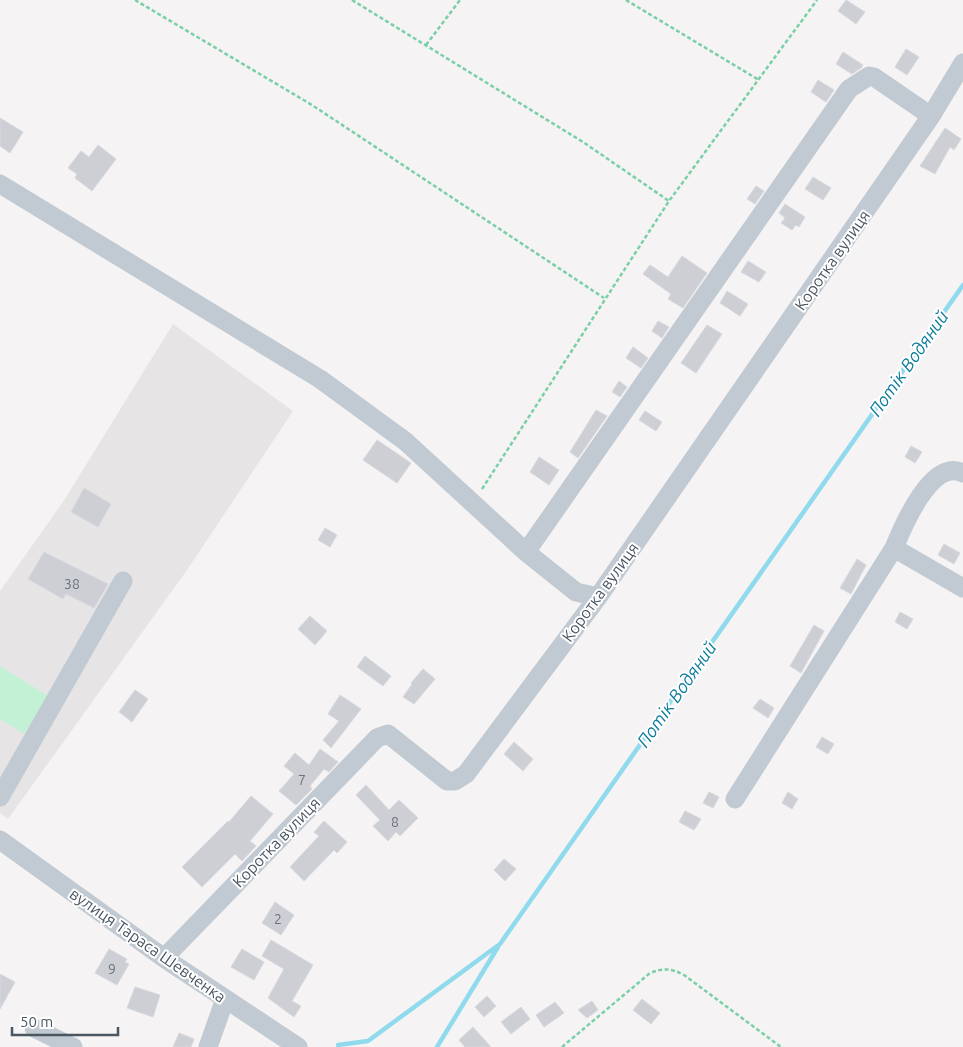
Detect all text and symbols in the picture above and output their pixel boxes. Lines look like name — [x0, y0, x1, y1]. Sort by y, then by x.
street label: Коротка вулиця — [791, 207, 873, 313]
water label: Потік Водяний — [864, 306, 952, 419]
street label: Коротка вулиця — [558, 539, 642, 645]
house number: 38 — [64, 576, 80, 592]
water label: Потік Водяний — [632, 637, 720, 750]
house number: 7 — [298, 772, 306, 788]
street label: Коротка вулиця — [229, 793, 323, 891]
house number: 8 — [391, 814, 399, 830]
street label: вулиця Тараса Шевченка — [67, 884, 229, 1006]
house number: 2 — [274, 911, 282, 927]
house number: 9 — [108, 961, 116, 977]
scale bar — [12, 1004, 119, 1036]
text: 50 m — [20, 1013, 53, 1030]

